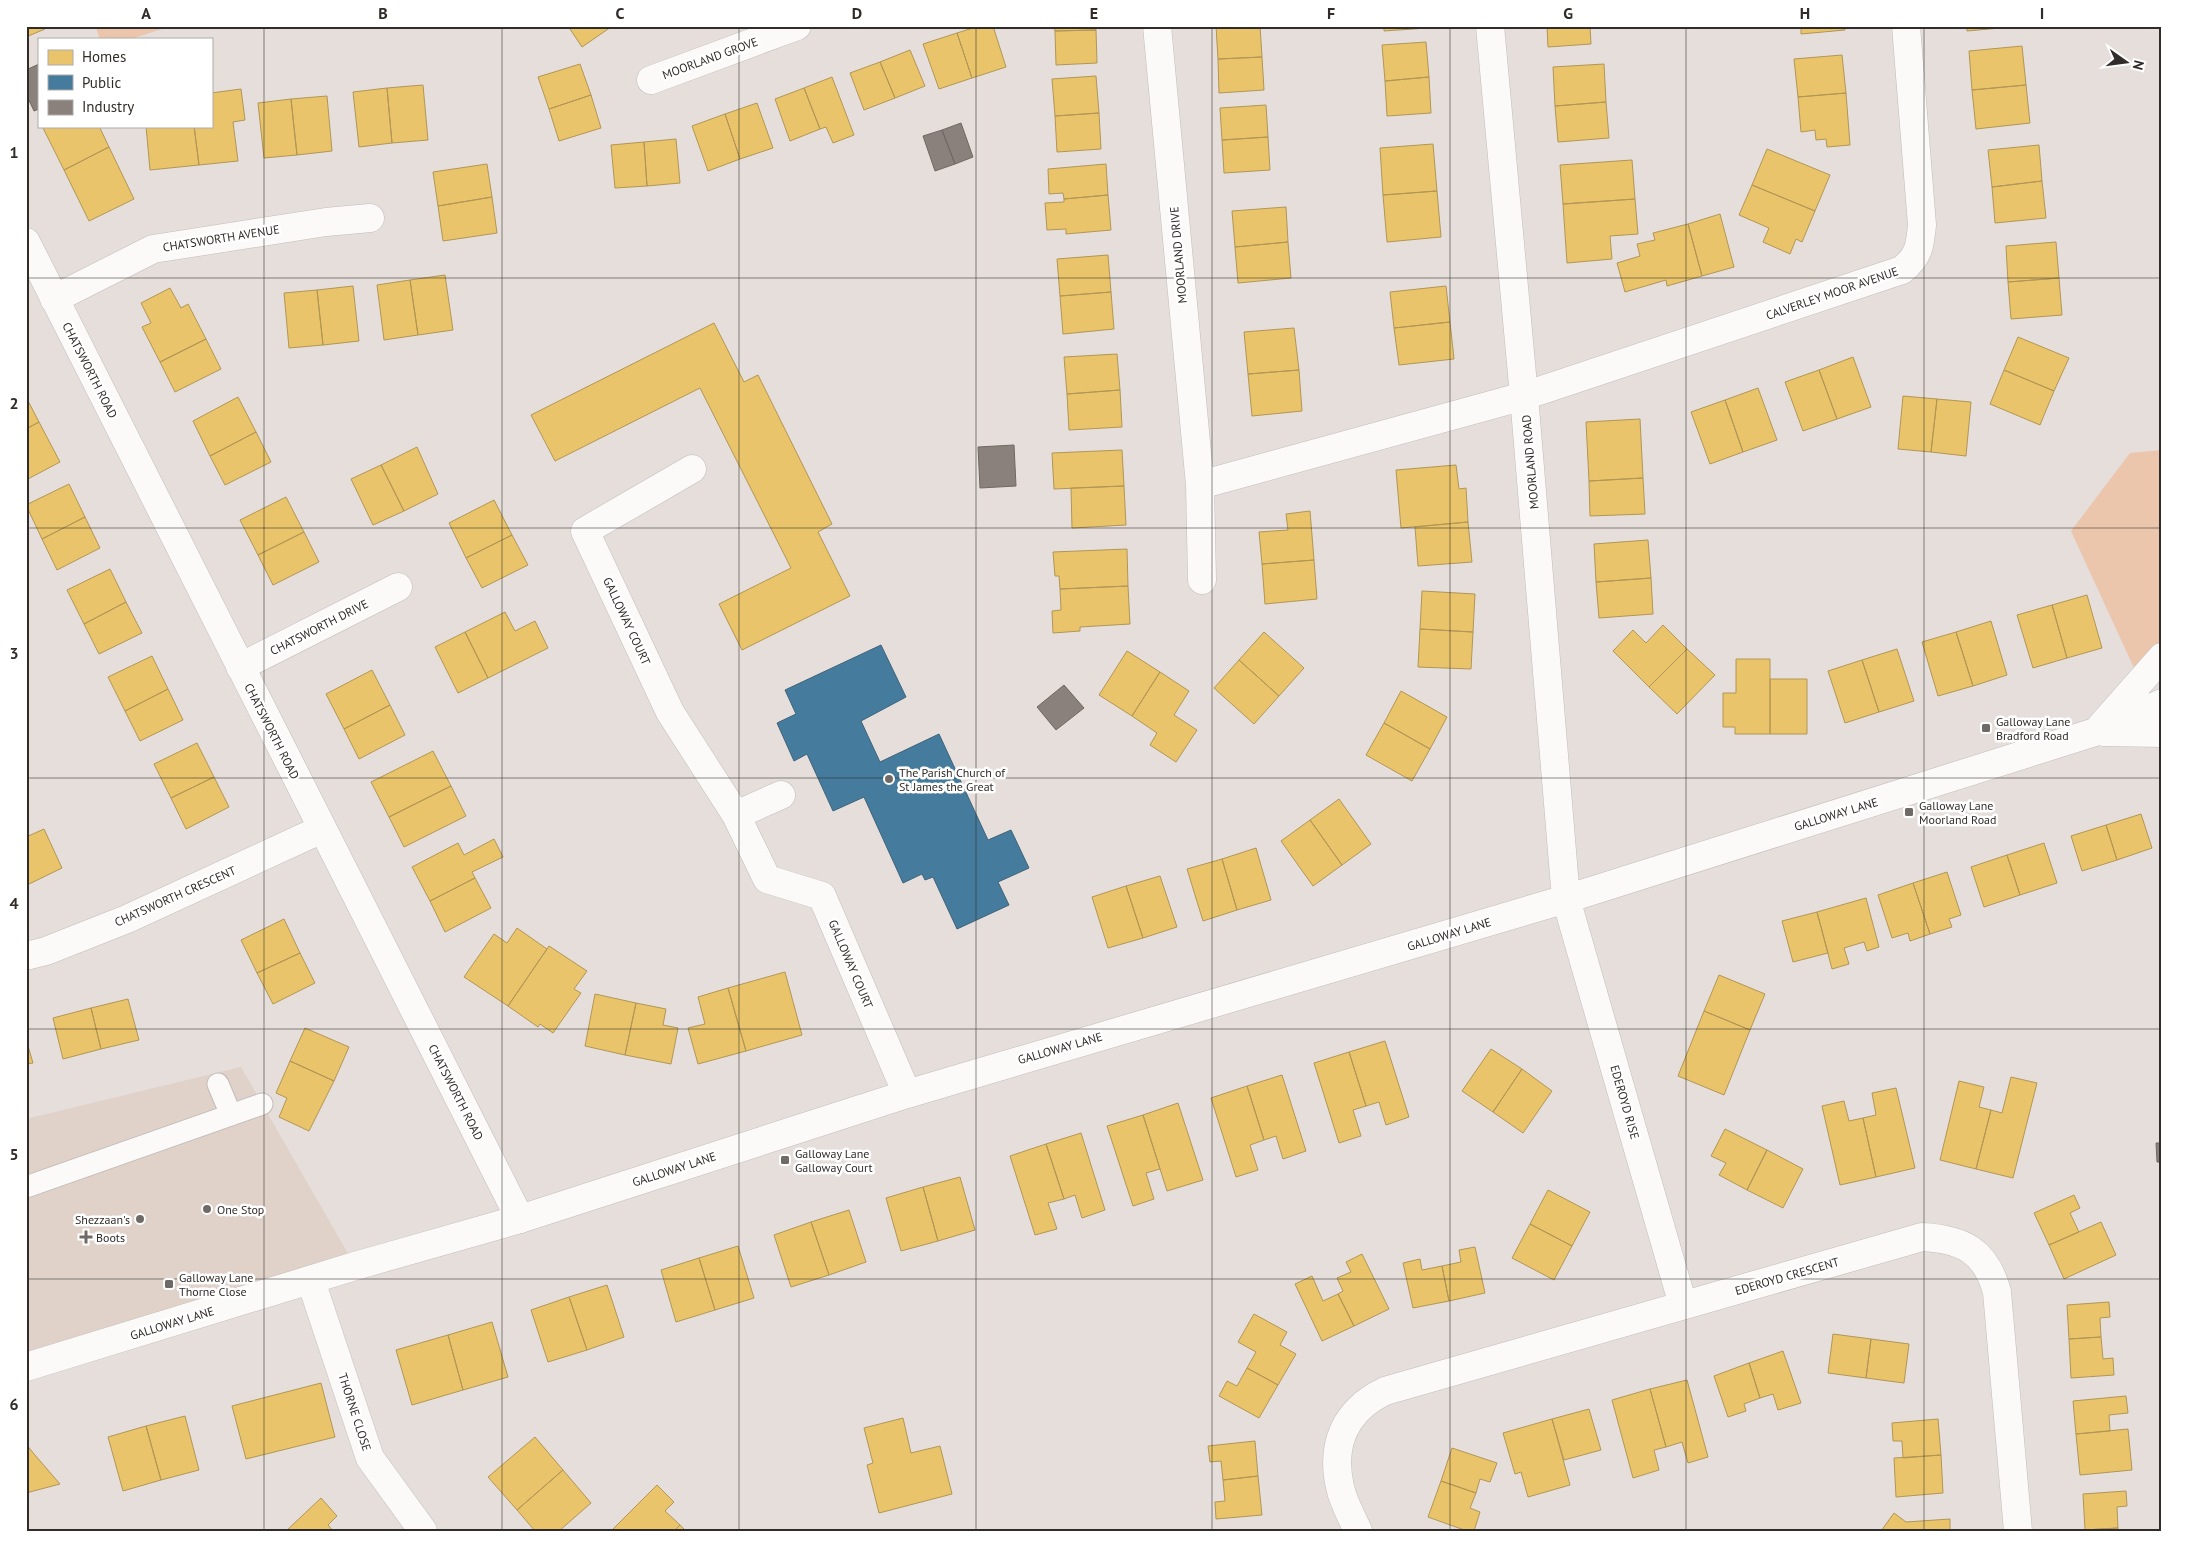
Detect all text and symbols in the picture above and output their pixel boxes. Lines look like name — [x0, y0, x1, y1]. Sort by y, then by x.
text: A — [141, 3, 151, 23]
text: B — [378, 3, 388, 23]
text: C — [616, 3, 625, 23]
text: D — [852, 3, 862, 23]
text: E — [1090, 3, 1098, 23]
text: F — [1327, 3, 1335, 23]
text: G — [1563, 3, 1573, 23]
text: H — [1800, 3, 1810, 23]
text: I — [2040, 3, 2044, 23]
street label: MOORLAND GROVE — [660, 34, 760, 82]
legend — [38, 38, 212, 128]
north arrow — [2100, 38, 2150, 88]
text: Homes — [82, 47, 126, 66]
text: N — [2129, 59, 2148, 72]
text: Public — [82, 73, 121, 92]
text: Industry — [82, 97, 134, 116]
text: 1 — [9, 142, 19, 162]
street label: MOORLAND DRIVE — [1166, 206, 1190, 304]
street label: CHATSWORTH AVENUE — [162, 221, 280, 255]
street label: CALVERLEY MOOR AVENUE — [1764, 263, 1900, 323]
street label: CHATSWORTH ROAD — [59, 319, 121, 421]
text: 2 — [9, 393, 19, 413]
street label: MOORLAND ROAD — [1518, 414, 1542, 510]
street label: GALLOWAY COURT — [600, 575, 654, 668]
street label: CHATSWORTH DRIVE — [267, 596, 371, 658]
text: 3 — [9, 643, 19, 663]
street label: CHATSWORTH ROAD — [241, 680, 303, 782]
place label: Galloway Lane Bradford Road — [1996, 714, 2070, 743]
marker: Galloway Lane Bradford Road — [1980, 722, 1992, 734]
place label: The Parish Church of St James the Great — [899, 765, 1006, 794]
marker: The Parish Church of St James the Great — [883, 773, 895, 785]
street label: GALLOWAY LANE — [1792, 794, 1880, 834]
place label: Galloway Lane Moorland Road — [1919, 798, 1997, 827]
marker: Galloway Lane Moorland Road — [1903, 806, 1915, 818]
street label: CHATSWORTH CRESCENT — [112, 862, 238, 930]
text: 4 — [9, 893, 19, 913]
street label: GALLOWAY LANE — [1405, 914, 1493, 954]
street label: GALLOWAY COURT — [826, 917, 877, 1011]
street label: GALLOWAY LANE — [1016, 1029, 1104, 1067]
street label: CHATSWORTH ROAD — [425, 1041, 487, 1143]
street label: EDEROYD RISE — [1607, 1063, 1643, 1141]
text: 5 — [9, 1144, 19, 1164]
place label: Galloway Lane Galloway Court — [795, 1146, 873, 1175]
street label: GALLOWAY LANE — [630, 1148, 718, 1190]
marker: Galloway Lane Galloway Court — [779, 1154, 791, 1166]
place label: One Stop — [217, 1202, 264, 1217]
marker: One Stop — [201, 1203, 213, 1215]
place label: Shezzaan's — [75, 1212, 130, 1227]
marker: Shezzaan's — [134, 1213, 146, 1225]
place label: Boots — [96, 1230, 125, 1245]
marker: Boots — [80, 1231, 92, 1243]
street label: EDEROYD CRESCENT — [1733, 1254, 1841, 1298]
place label: Galloway Lane Thorne Close — [179, 1270, 253, 1299]
marker: Galloway Lane Thorne Close — [163, 1278, 175, 1290]
street label: GALLOWAY LANE — [128, 1303, 216, 1343]
street label: THORNE CLOSE — [335, 1371, 375, 1453]
text: 6 — [9, 1394, 19, 1414]

